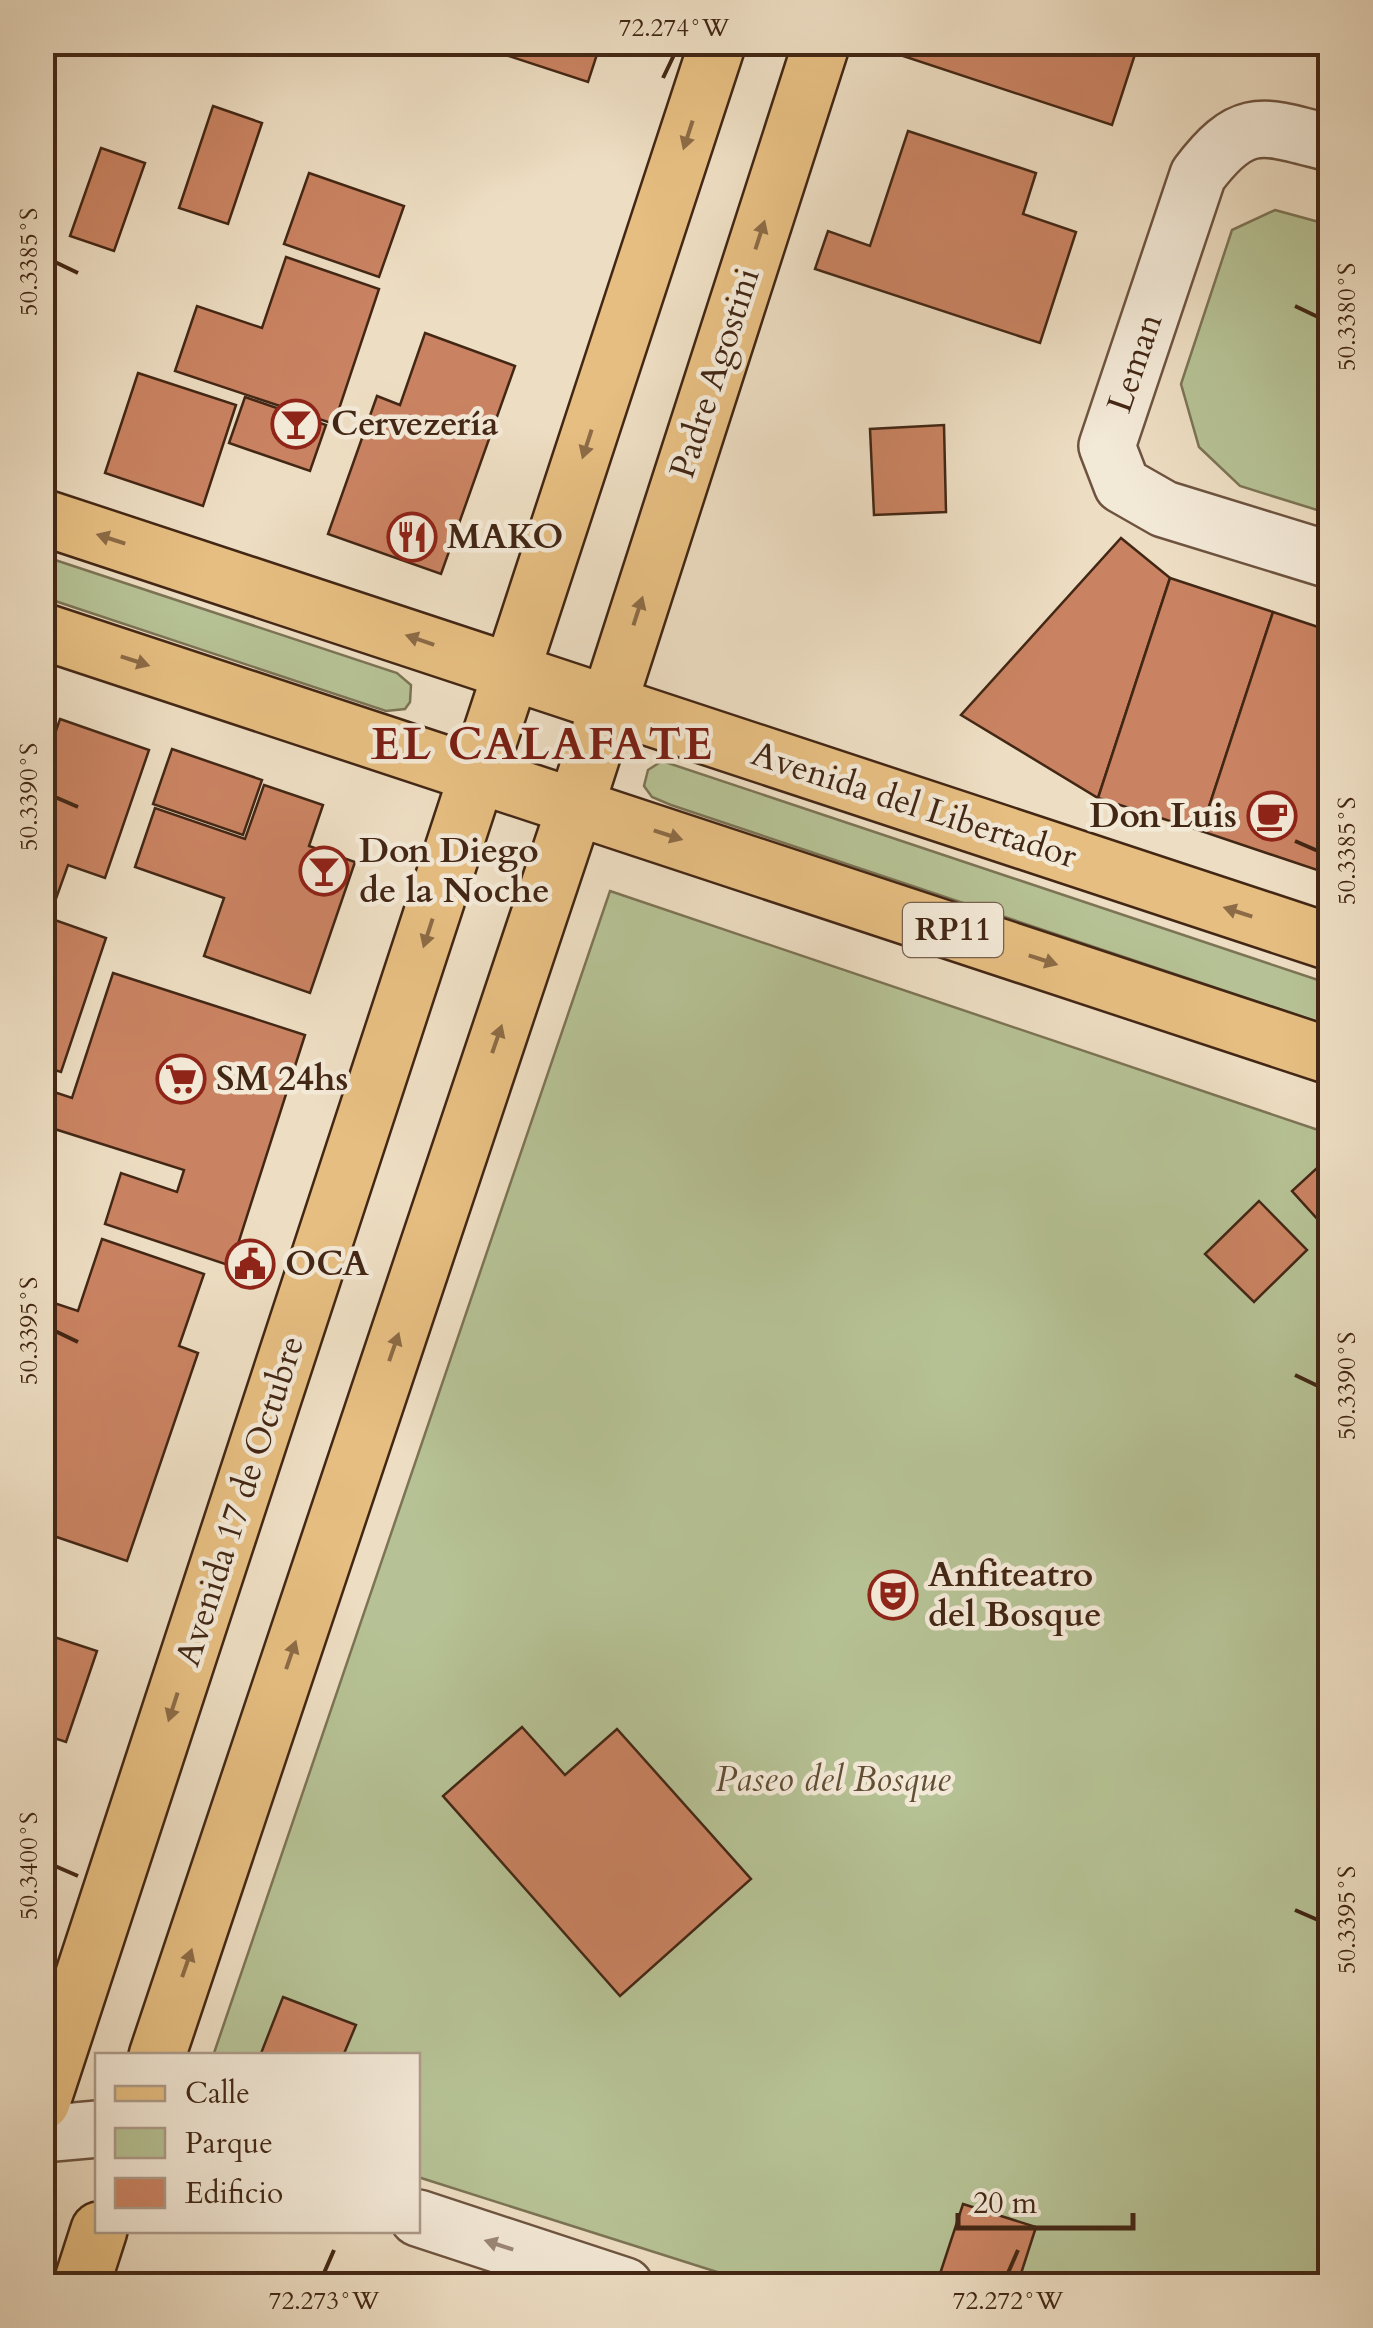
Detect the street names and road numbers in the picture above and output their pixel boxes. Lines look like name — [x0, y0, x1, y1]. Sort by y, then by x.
street label: Padre Agostini — [658, 262, 772, 484]
street label: Leman — [1096, 307, 1174, 419]
street label: Avenida del Libertador — [745, 730, 1083, 880]
road number: RP11 — [903, 903, 1003, 957]
street label: Avenida 17 de Octubre — [164, 1330, 316, 1672]

